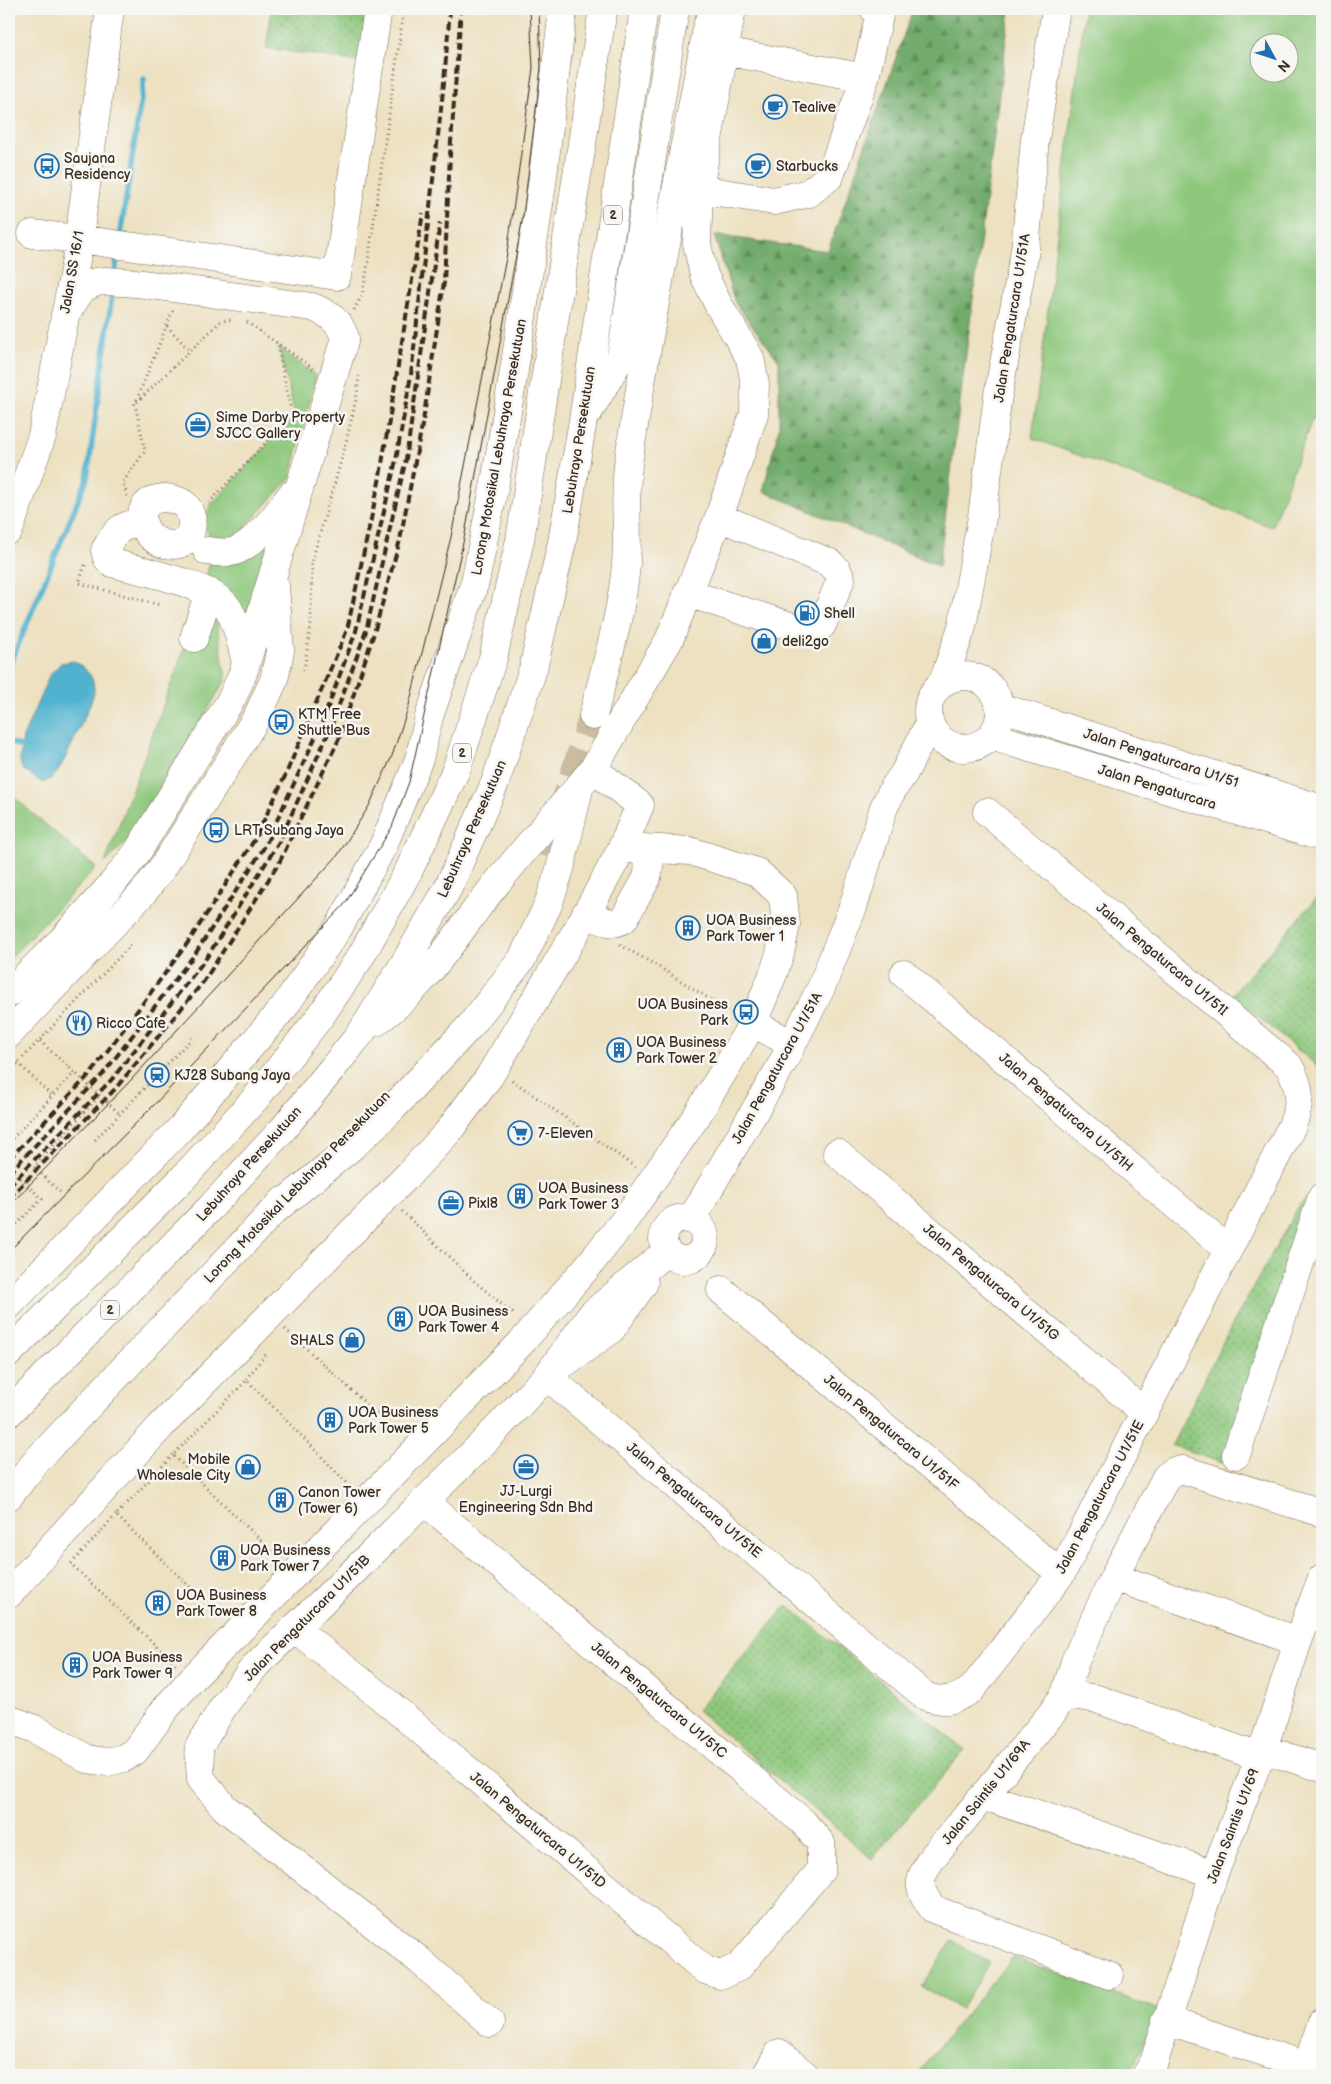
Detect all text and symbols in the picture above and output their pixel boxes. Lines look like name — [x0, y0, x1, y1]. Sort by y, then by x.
north arrow — [1248, 32, 1298, 82]
text: N — [1274, 57, 1293, 76]
cafe icon: Tealive — [762, 94, 788, 120]
place label: Tealive — [792, 99, 836, 116]
place label: Saujana Residency — [64, 150, 131, 183]
bus stop icon: Saujana Residency — [34, 153, 60, 179]
cafe icon: Starbucks — [745, 153, 771, 179]
place label: Starbucks — [776, 158, 838, 175]
road number: 2 — [604, 206, 622, 224]
street label: Jalan SS 16/1 — [56, 229, 88, 315]
street label: Jalan Pengaturcara U1/51A — [990, 232, 1034, 404]
street label: Lorong Motosikal Lebuhraya Persekutuan — [468, 317, 530, 577]
street label: Lebuhraya Persekutuan — [559, 365, 599, 515]
place label: Sime Darby Property SJCC Gallery — [216, 409, 346, 442]
office icon: Sime Darby Property SJCC Gallery — [185, 412, 211, 438]
fuel station icon: Shell — [794, 600, 820, 626]
place label: Shell — [824, 605, 855, 622]
shop icon: deli2go — [751, 628, 777, 654]
place label: deli2go — [782, 633, 829, 650]
place label: KTM Free Shuttle Bus — [298, 706, 370, 739]
bus stop icon: KTM Free Shuttle Bus — [268, 709, 294, 735]
street label: Jalan Pengaturcara U1/51 — [1081, 725, 1241, 791]
road number: 2 — [453, 744, 471, 762]
street label: Lebuhraya Persekutuan — [434, 757, 510, 900]
street label: Jalan Pengaturcara — [1096, 761, 1218, 813]
bus stop icon: LRT Subang Jaya — [203, 817, 229, 843]
place label: LRT Subang Jaya — [234, 822, 344, 839]
street label: Jalan Pengaturcara U1/51I — [1093, 899, 1231, 1019]
place label: UOA Business Park Tower 1 — [706, 912, 797, 945]
building icon: UOA Business Park Tower 1 — [675, 915, 701, 941]
street label: Jalan Pengaturcara U1/51A — [728, 989, 826, 1147]
place label: UOA Business Park — [638, 996, 728, 1029]
bus stop icon: UOA Business Park — [733, 999, 759, 1025]
restaurant icon: Ricco Cafe — [66, 1010, 92, 1036]
place label: Ricco Cafe — [96, 1015, 166, 1032]
place label: UOA Business Park Tower 2 — [636, 1034, 727, 1067]
building icon: UOA Business Park Tower 2 — [606, 1037, 632, 1063]
street label: Jalan Pengaturcara U1/51H — [995, 1049, 1137, 1175]
station icon: KJ28 Subang Jaya — [144, 1062, 170, 1088]
place label: KJ28 Subang Jaya — [174, 1067, 290, 1084]
street label: Lorong Motosikal Lebuhraya Persekutuan — [200, 1087, 394, 1287]
street label: Lebuhraya Persekutuan — [193, 1103, 305, 1225]
supermarket icon: 7-Eleven — [507, 1120, 533, 1146]
place label: 7-Eleven — [538, 1125, 593, 1142]
place label: UOA Business Park Tower 3 — [538, 1180, 629, 1213]
building icon: UOA Business Park Tower 3 — [507, 1183, 533, 1209]
office icon: Pixl8 — [438, 1190, 464, 1216]
place label: Pixl8 — [468, 1195, 498, 1212]
street label: Jalan Pengaturcara U1/51G — [919, 1220, 1063, 1344]
road number: 2 — [101, 1300, 119, 1320]
place label: UOA Business Park Tower 4 — [418, 1303, 509, 1336]
building icon: UOA Business Park Tower 4 — [387, 1306, 413, 1332]
shop icon: SHALS — [339, 1327, 365, 1353]
place label: SHALS — [290, 1332, 334, 1349]
street label: Jalan Pengaturcara U1/51F — [820, 1371, 962, 1494]
place label: UOA Business Park Tower 5 — [348, 1404, 439, 1437]
building icon: UOA Business Park Tower 5 — [317, 1407, 343, 1433]
street label: Jalan Pengaturcara U1/51E — [1052, 1417, 1148, 1577]
street label: Jalan Pengaturcara U1/51E — [623, 1438, 765, 1562]
place label: Mobile Wholesale City — [137, 1451, 231, 1484]
shop icon: Mobile Wholesale City — [235, 1454, 261, 1480]
office icon: JJ-Lurgi Engineering Sdn Bhd — [513, 1454, 539, 1480]
place label: JJ-Lurgi Engineering Sdn Bhd — [459, 1483, 593, 1516]
place label: Canon Tower (Tower 6) — [298, 1484, 381, 1517]
building icon: Canon Tower (Tower 6) — [268, 1487, 294, 1513]
place label: UOA Business Park Tower 7 — [240, 1542, 331, 1575]
building icon: UOA Business Park Tower 7 — [210, 1545, 236, 1571]
street label: Jalan Pengaturcara U1/51B — [240, 1551, 374, 1685]
place label: UOA Business Park Tower 8 — [176, 1587, 267, 1620]
building icon: UOA Business Park Tower 8 — [145, 1590, 171, 1616]
street label: Jalan Pengaturcara U1/51C — [588, 1638, 730, 1762]
place label: UOA Business Park Tower 9 — [92, 1649, 183, 1682]
building icon: UOA Business Park Tower 9 — [62, 1652, 88, 1678]
street label: Jalan Saintis U1/69A — [938, 1736, 1034, 1848]
street label: Jalan Saintis U1/69 — [1203, 1766, 1263, 1886]
street label: Jalan Pengaturcara U1/51D — [467, 1768, 609, 1892]

